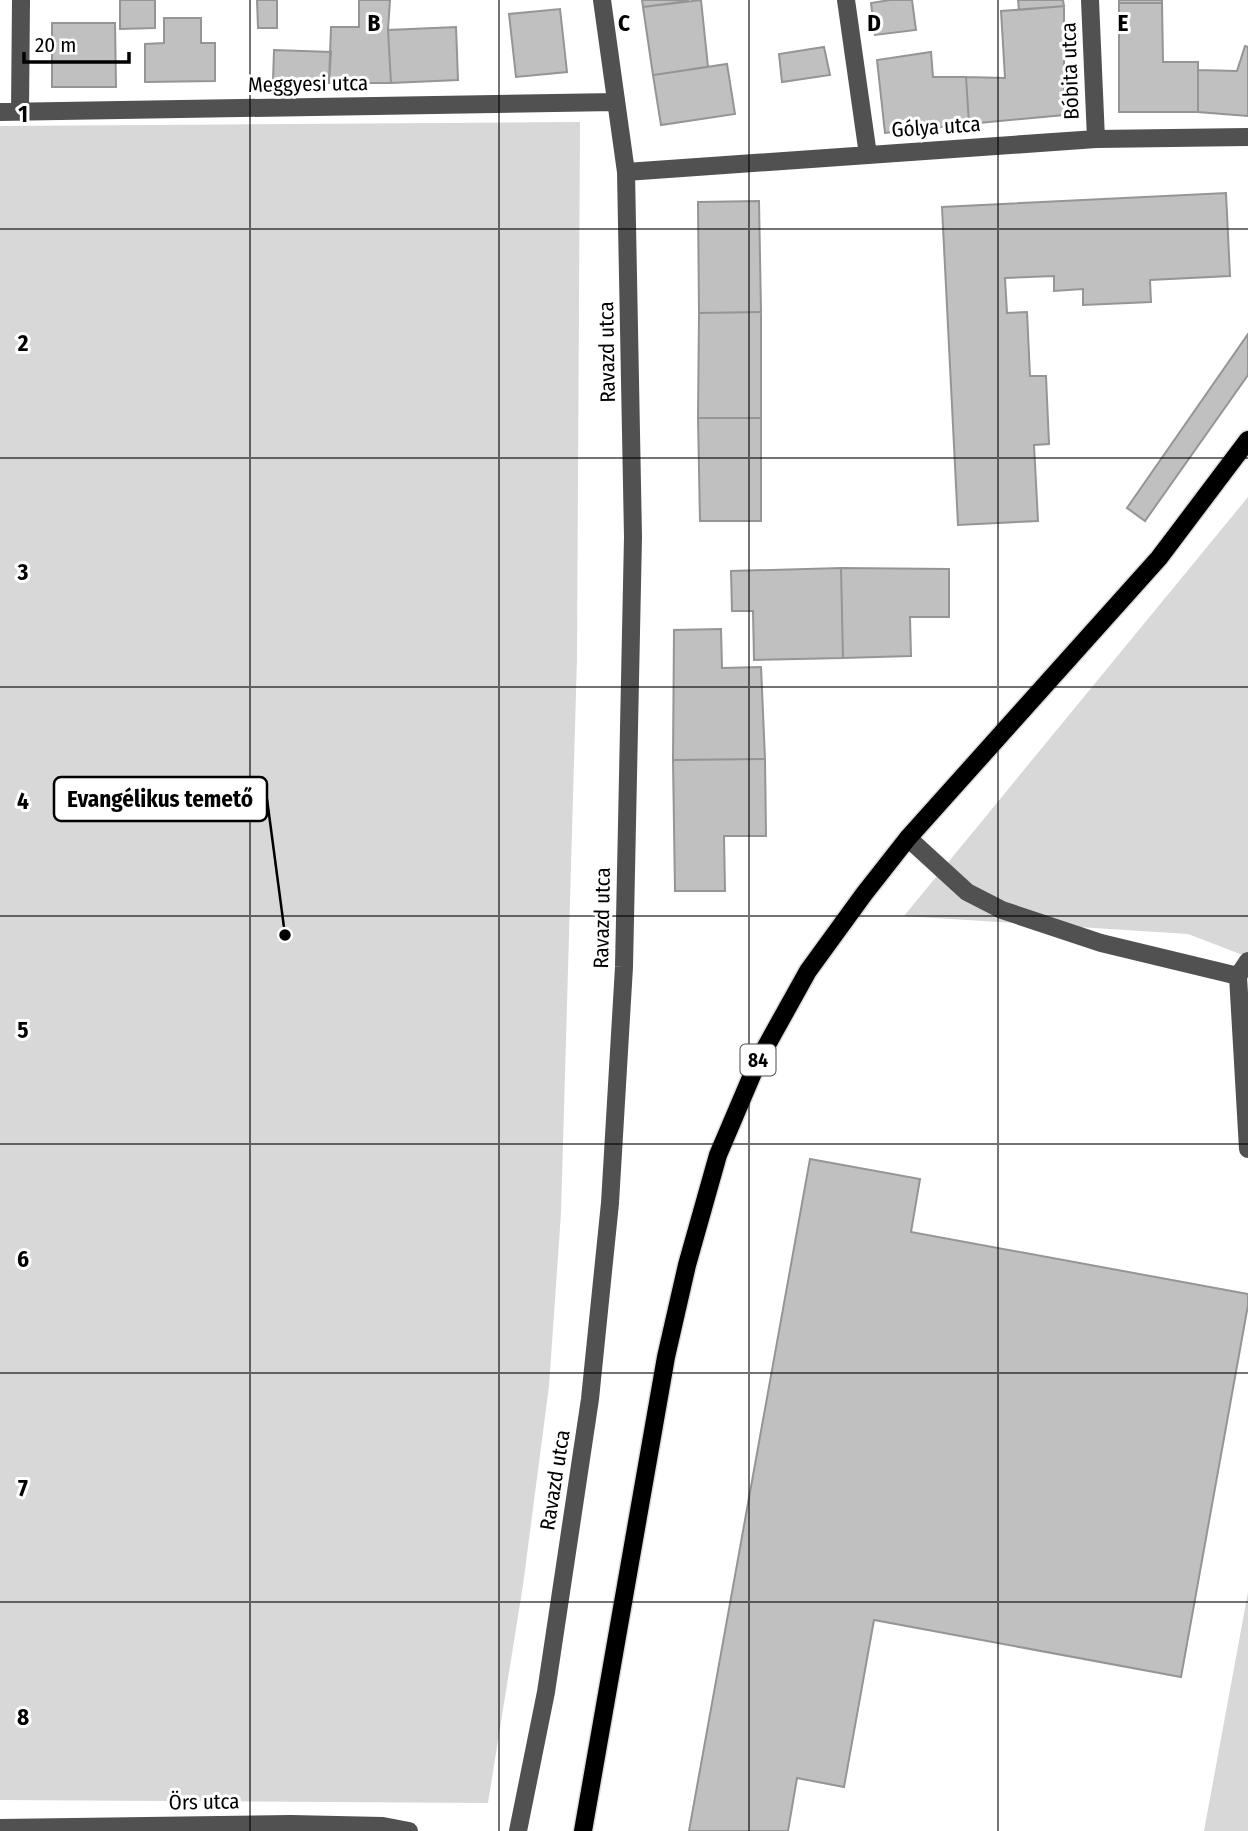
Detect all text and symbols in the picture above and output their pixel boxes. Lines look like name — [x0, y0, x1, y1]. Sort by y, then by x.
text: B — [368, 9, 381, 37]
text: C — [618, 9, 630, 37]
text: D — [867, 9, 881, 37]
text: E — [1118, 9, 1129, 37]
scale bar — [24, 21, 130, 65]
street label: Bóbita utca — [1055, 22, 1085, 120]
text: 20 m — [35, 32, 76, 58]
street label: Meggyesi utca — [248, 70, 368, 98]
text: 1 — [18, 100, 28, 128]
street label: Gólya utca — [891, 111, 981, 143]
street label: Ravazd utca — [593, 301, 621, 403]
text: 2 — [17, 329, 29, 357]
text: 3 — [17, 558, 29, 586]
callout: Evangélikus temető — [54, 777, 267, 821]
text: Evangélikus temető — [67, 785, 253, 813]
text: 4 — [17, 787, 29, 815]
street label: Ravazd utca — [588, 867, 616, 969]
text: 5 — [17, 1016, 29, 1044]
road number: 84 — [740, 1044, 776, 1076]
text: 6 — [17, 1245, 29, 1273]
street label: Ravazd utca — [534, 1428, 576, 1532]
text: 7 — [18, 1474, 28, 1502]
text: 8 — [17, 1703, 29, 1731]
street label: Örs utca — [168, 1788, 240, 1816]

